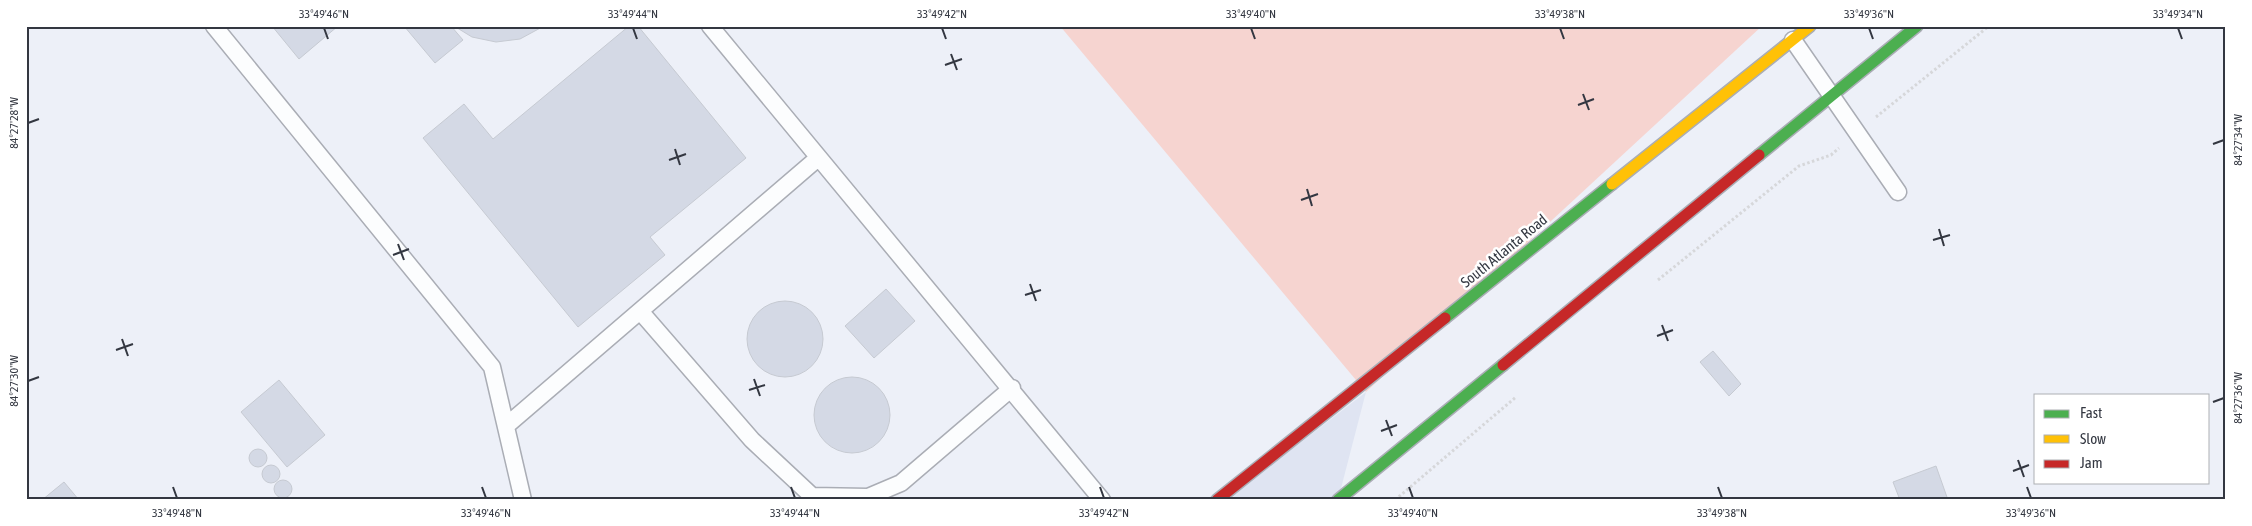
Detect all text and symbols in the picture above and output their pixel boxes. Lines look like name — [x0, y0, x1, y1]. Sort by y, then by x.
text: 33°49'46"N — [299, 7, 349, 21]
text: 33°49'44"N — [608, 7, 658, 21]
text: 33°49'42"N — [917, 7, 967, 21]
text: 33°49'40"N — [1226, 7, 1276, 21]
text: 33°49'38"N — [1535, 7, 1585, 21]
text: 33°49'36"N — [1844, 7, 1894, 21]
text: 33°49'34"N — [2153, 7, 2203, 21]
text: 84°27'28"W — [7, 97, 21, 149]
text: 84°27'34"W — [2231, 114, 2245, 166]
street label: South Atlanta Road — [1457, 211, 1550, 291]
text: 84°27'30"W — [7, 355, 21, 407]
text: 84°27'36"W — [2231, 372, 2245, 424]
legend — [2034, 394, 2210, 484]
text: Fast — [2080, 404, 2102, 421]
text: Slow — [2080, 430, 2106, 447]
text: Jam — [2080, 454, 2103, 471]
text: 33°49'48"N — [152, 506, 202, 520]
text: 33°49'46"N — [461, 506, 511, 520]
text: 33°49'44"N — [770, 506, 820, 520]
text: 33°49'42"N — [1079, 506, 1129, 520]
text: 33°49'40"N — [1388, 506, 1438, 520]
text: 33°49'38"N — [1697, 506, 1747, 520]
text: 33°49'36"N — [2006, 506, 2056, 520]

